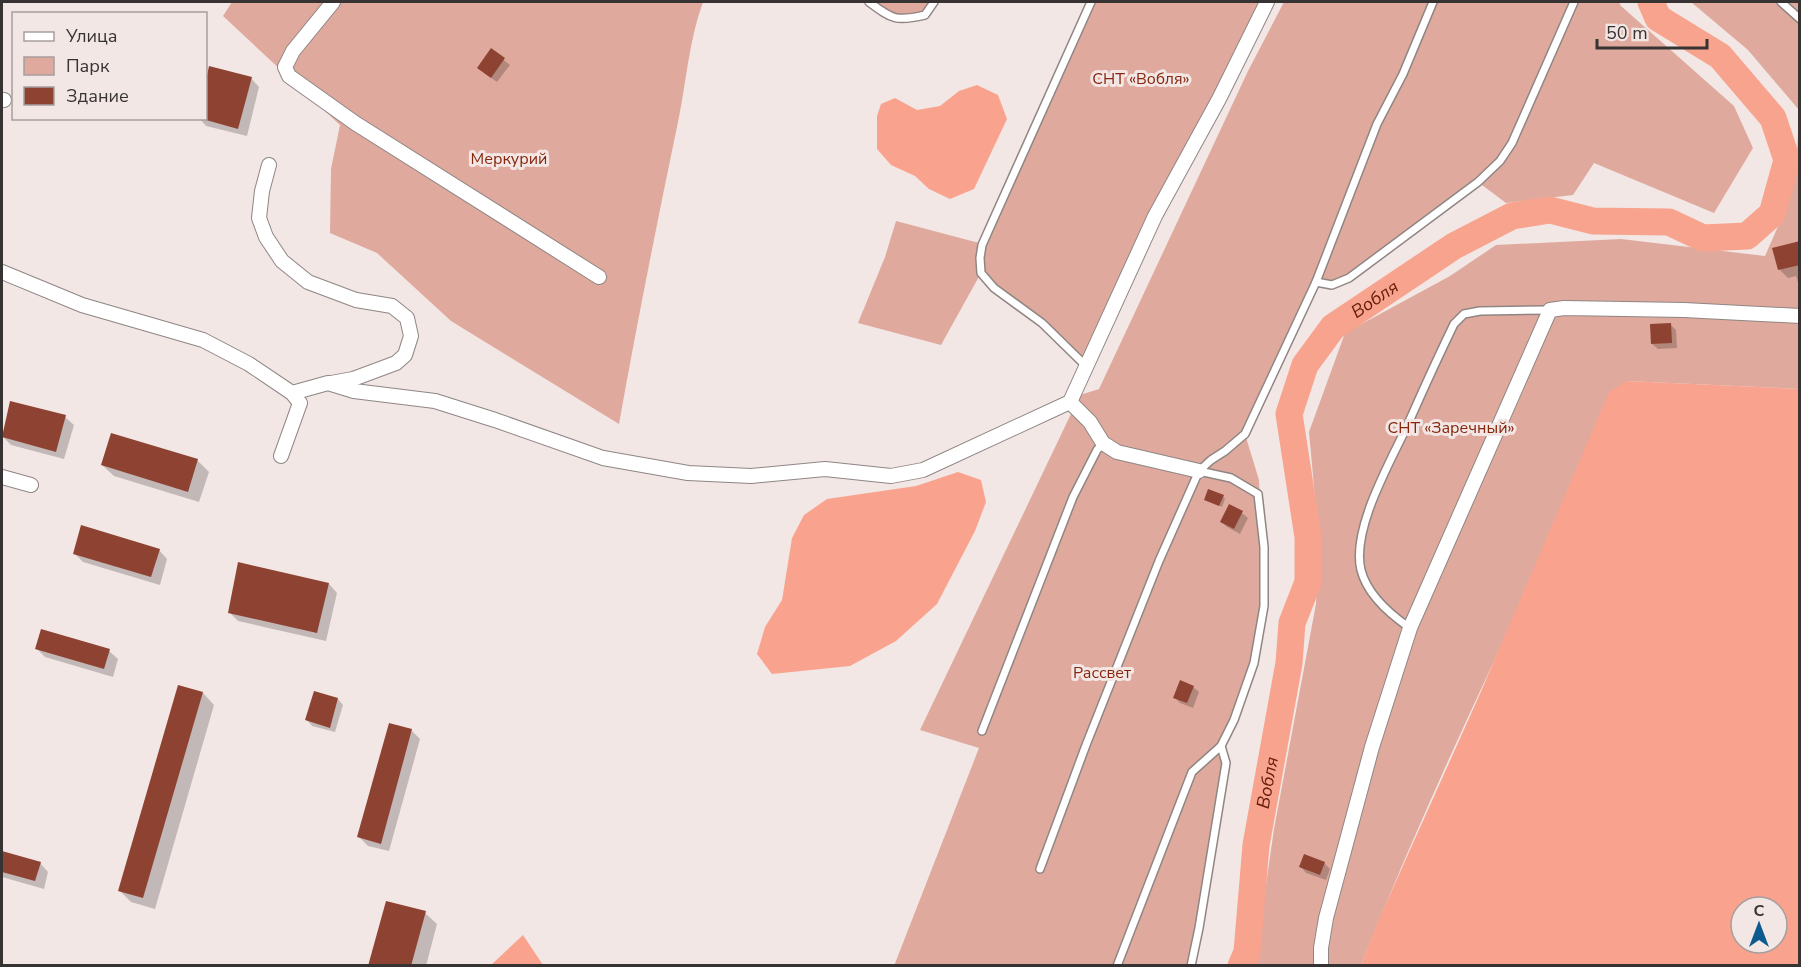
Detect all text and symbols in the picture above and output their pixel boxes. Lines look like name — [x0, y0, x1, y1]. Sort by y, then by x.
legend — [12, 12, 207, 120]
scale bar — [1597, 12, 1706, 50]
text: 50 m — [1606, 21, 1648, 45]
text: Улица — [65, 24, 117, 48]
text: Парк — [66, 54, 110, 78]
park label: СНТ «Вобля» — [1092, 68, 1190, 90]
text: Здание — [66, 84, 129, 108]
park label: Меркурий — [471, 148, 547, 170]
water label: Вобля — [1346, 275, 1403, 324]
park label: СНТ «Заречный» — [1387, 417, 1515, 439]
park label: Рассвет — [1073, 662, 1132, 684]
water label: Вобля — [1251, 755, 1284, 811]
north arrow — [1729, 895, 1789, 955]
text: С — [1754, 900, 1765, 922]

